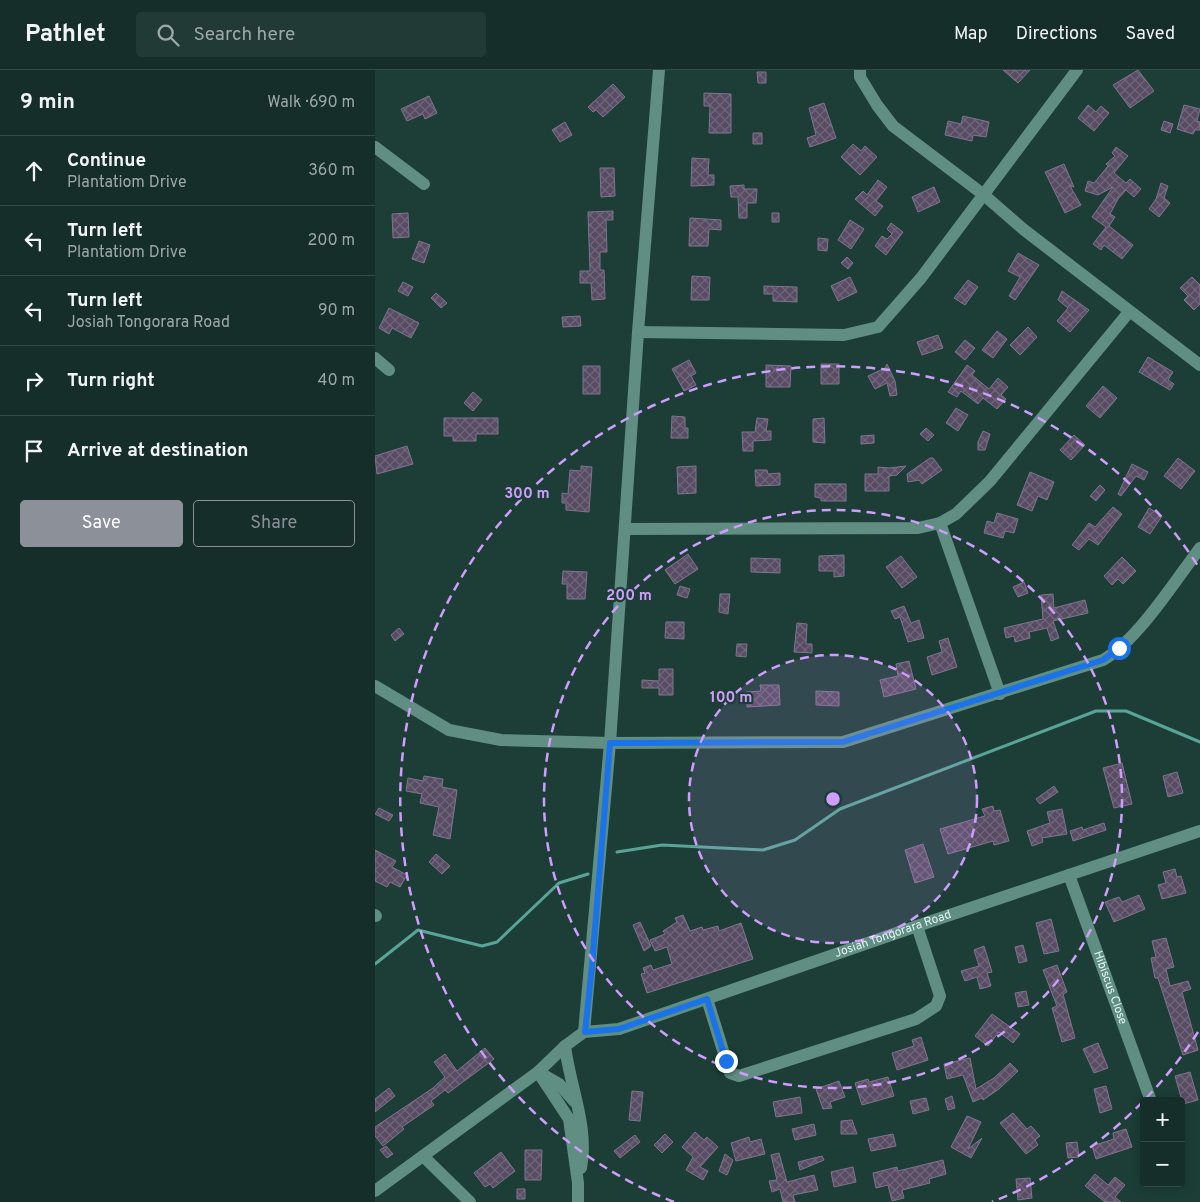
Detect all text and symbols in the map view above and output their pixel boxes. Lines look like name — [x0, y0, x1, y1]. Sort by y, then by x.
search box — [136, 12, 486, 57]
text: Pathlet — [25, 20, 106, 50]
icon: search — [154, 21, 182, 49]
text: Search here — [194, 23, 295, 47]
text: Map — [954, 23, 988, 46]
text: Directions — [1016, 23, 1098, 46]
text: Saved — [1126, 23, 1175, 46]
text: 9 min — [20, 89, 75, 116]
text: Walk · 690 m — [267, 93, 355, 113]
text: Continue — [67, 149, 146, 173]
icon: ahead — [20, 157, 48, 185]
text: 360 m — [308, 161, 355, 181]
text: Plantatiom Drive — [67, 173, 187, 193]
text: Turn left — [67, 219, 143, 243]
icon: left — [20, 227, 48, 255]
text: 200 m — [307, 231, 355, 251]
text: Plantatiom Drive — [67, 243, 187, 263]
text: Turn left — [67, 289, 143, 313]
icon: left — [20, 297, 48, 325]
text: 90 m — [318, 301, 355, 321]
text: Josiah Tongorara Road — [67, 313, 230, 333]
icon: right — [20, 367, 48, 395]
text: Turn right — [67, 369, 155, 393]
text: 40 m — [317, 371, 355, 391]
icon: arrive — [20, 437, 48, 465]
text: Arrive at destination — [67, 439, 248, 463]
text: 300 m — [504, 485, 550, 504]
button: Save — [20, 500, 183, 547]
button: Share — [193, 500, 355, 547]
text: 200 m — [606, 587, 652, 606]
route start — [1108, 637, 1131, 660]
text: 100 m — [710, 689, 752, 708]
centre of rings — [824, 790, 842, 808]
street label: Josiah Tongorara Road — [833, 907, 953, 962]
street label: Hibiscus Close — [1089, 949, 1131, 1027]
route end — [715, 1050, 738, 1073]
map controls — [1140, 1097, 1185, 1187]
button: + — [1140, 1097, 1185, 1142]
button: − — [1140, 1142, 1185, 1187]

